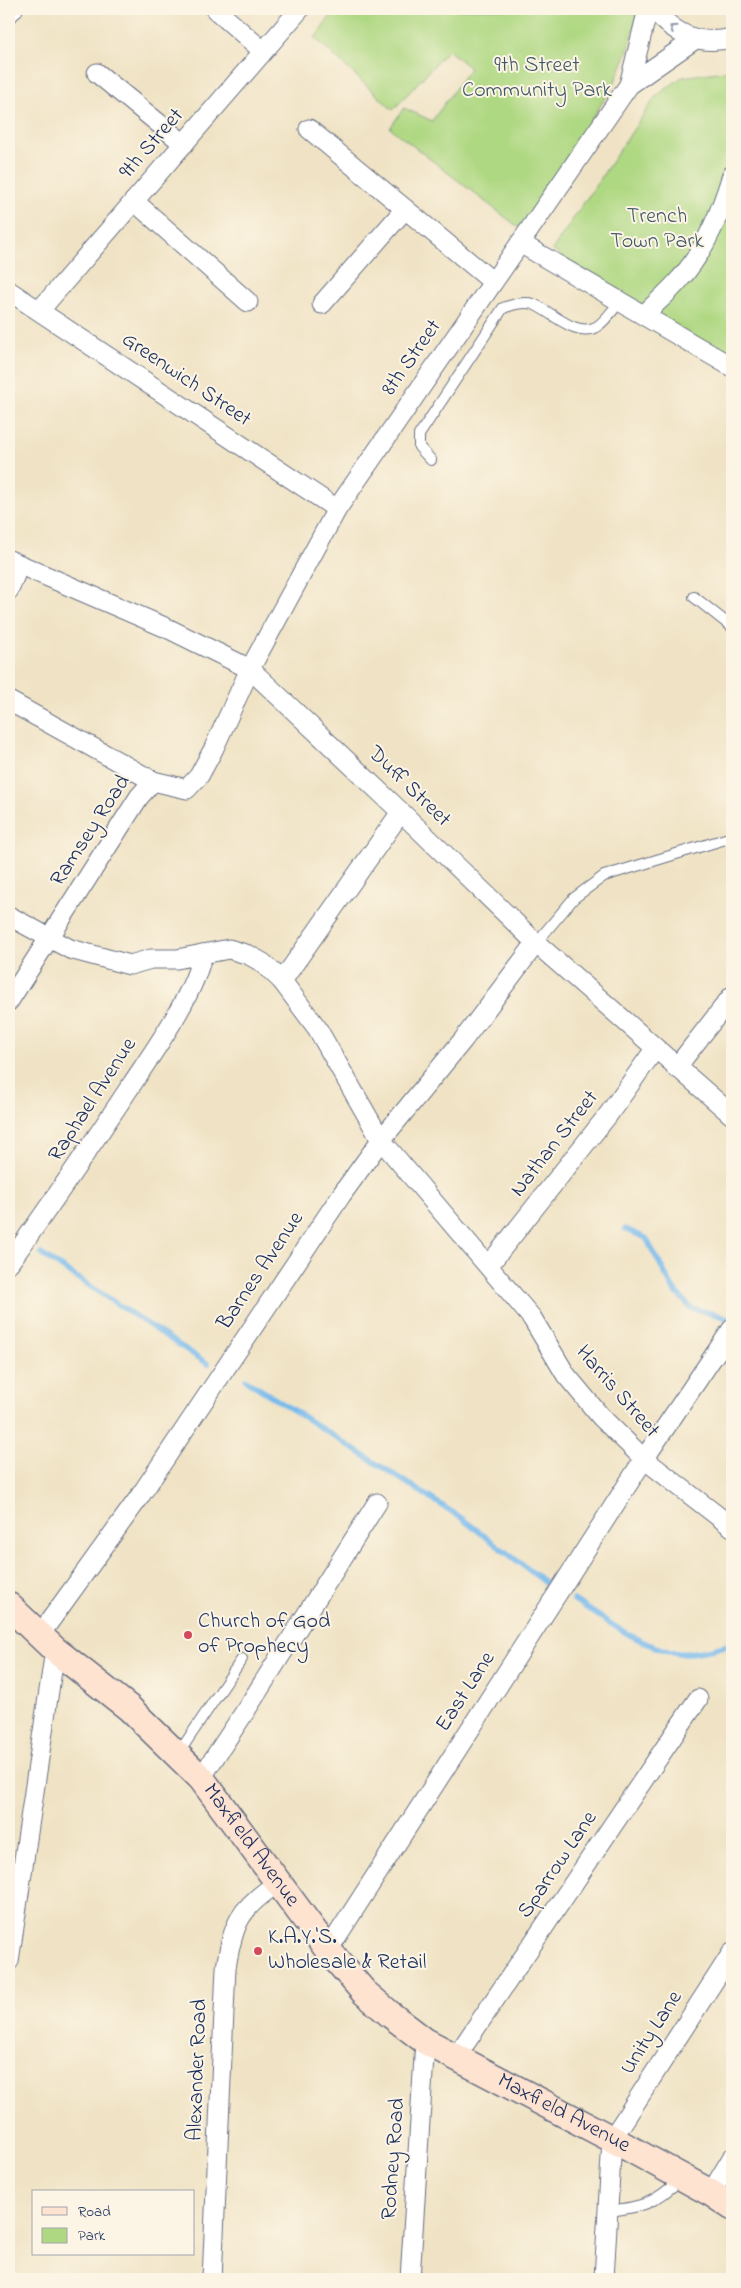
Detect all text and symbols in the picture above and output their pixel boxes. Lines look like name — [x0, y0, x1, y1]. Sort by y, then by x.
one-way arrow — [669, 25, 679, 34]
park label: 9th Street Community Park — [462, 50, 612, 108]
street label: 9th Street — [112, 101, 192, 187]
park label: Trench Town Park — [610, 201, 704, 258]
street label: 8th Street — [374, 313, 450, 403]
street label: Greenwich Street — [115, 325, 258, 436]
street label: Duff Street — [359, 738, 458, 836]
street label: Ramsey Road — [43, 769, 140, 894]
street label: Raphael Avenue — [41, 1031, 145, 1168]
street label: Nathan Street — [503, 1083, 607, 1204]
street label: Barnes Avenue — [209, 1205, 313, 1337]
street label: Harris Street — [567, 1338, 667, 1446]
place label: Church of God of Prophecy — [198, 1606, 330, 1664]
marker: Church of God of Prophecy — [182, 1629, 194, 1641]
street label: East Lane — [428, 1645, 504, 1738]
street label: Maxfield Avenue — [194, 1777, 307, 1914]
street label: Sparrow Lane — [510, 1805, 606, 1925]
place label: K.A.Y.'S. Wholesale & Retail — [268, 1922, 426, 1979]
marker: K.A.Y.'S. Wholesale & Retail — [252, 1945, 264, 1957]
street label: Unity Lane — [613, 1985, 692, 2082]
street label: Alexander Road — [180, 1998, 216, 2142]
street label: Maxfield Avenue — [491, 2065, 636, 2162]
street label: Rodney Road — [374, 2097, 415, 2221]
legend — [32, 2190, 195, 2256]
text: Road — [78, 2201, 111, 2223]
text: Park — [78, 2225, 106, 2247]

